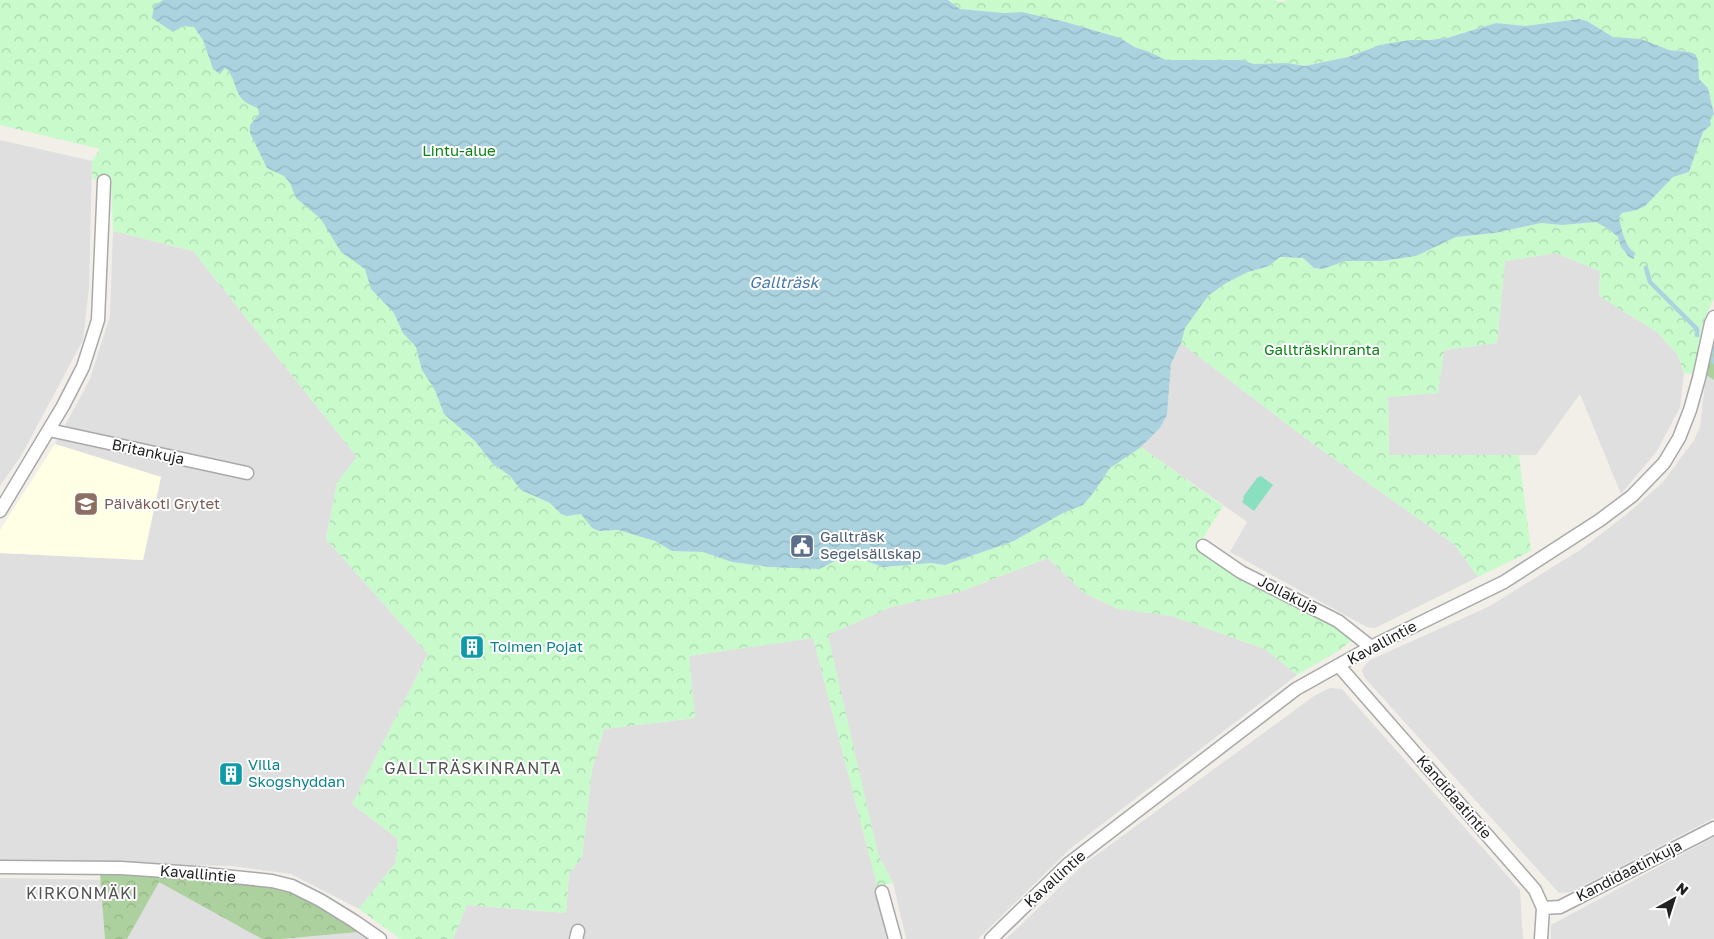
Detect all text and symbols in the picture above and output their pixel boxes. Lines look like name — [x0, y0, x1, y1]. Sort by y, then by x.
park label: Lintu-alue — [422, 141, 496, 159]
water label: Gallträsk — [749, 272, 821, 292]
park label: Gallträskinranta — [1264, 340, 1380, 358]
street label: Britankuja — [110, 435, 186, 467]
school or university icon: Päiväkoti Grytet — [73, 491, 99, 517]
place label: Päiväkoti Grytet — [104, 494, 220, 512]
place label: Gallträsk Segelsällskap — [820, 527, 921, 562]
public building icon: Gallträsk Segelsällskap — [789, 533, 815, 559]
street label: Jollakuja — [1255, 571, 1322, 617]
street label: Kavallintie — [1344, 616, 1420, 668]
building icon: Toimen Pojat — [459, 634, 485, 660]
place label: Toimen Pojat — [490, 637, 583, 655]
street label: Kandidaatintie — [1414, 751, 1496, 842]
place label: Villa Skogshyddan — [248, 755, 345, 790]
district label: GALLTRÄSKINRANTA — [384, 758, 562, 778]
building icon: Villa Skogshyddan — [218, 761, 244, 787]
street label: Kandidaatinkuja — [1573, 836, 1685, 905]
street label: Kavallintie — [1020, 846, 1089, 910]
street label: Kavallintie — [159, 861, 237, 885]
north arrow — [1649, 874, 1699, 924]
text: N — [1673, 879, 1692, 898]
district label: KIRKONMÄKI — [26, 883, 138, 903]

